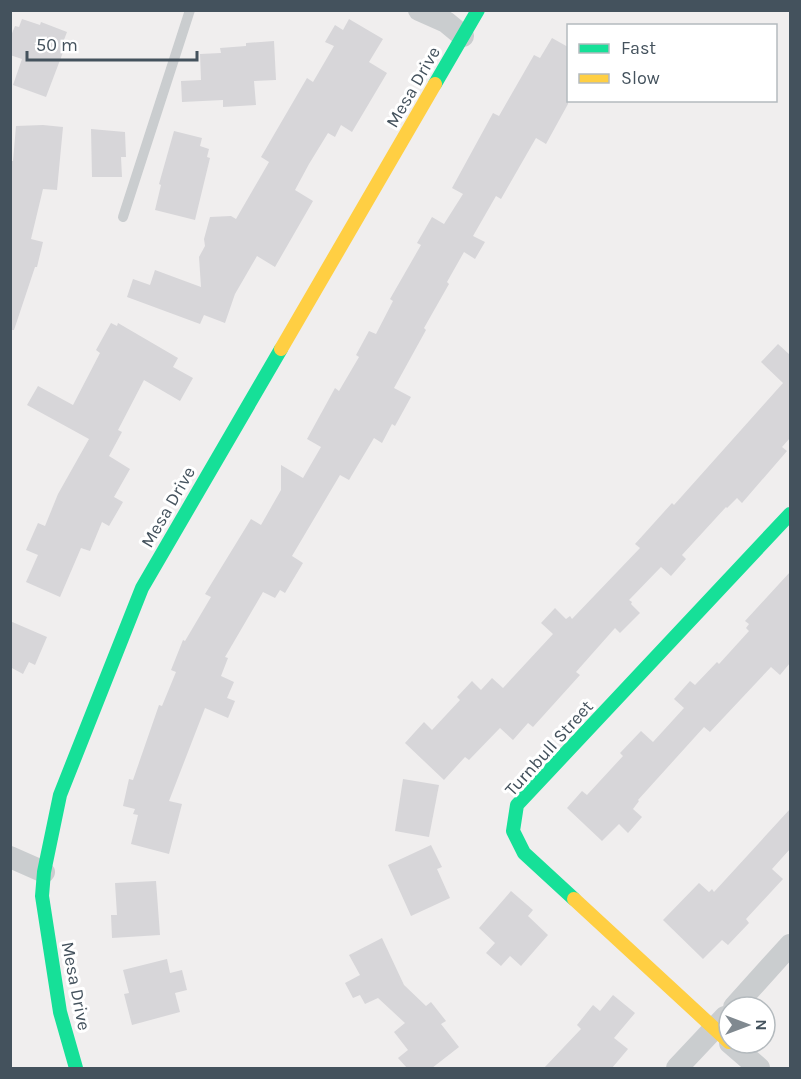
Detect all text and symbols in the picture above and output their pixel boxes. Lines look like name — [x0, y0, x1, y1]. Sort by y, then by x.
scale bar — [27, 24, 196, 62]
legend — [567, 24, 777, 102]
text: 50 m — [36, 34, 78, 56]
text: Fast — [621, 37, 656, 59]
street label: Mesa Drive — [381, 42, 445, 132]
text: Slow — [621, 67, 660, 89]
street label: Mesa Drive — [136, 462, 200, 552]
street label: Turnbull Street — [500, 695, 598, 800]
street label: Mesa Drive — [57, 940, 95, 1032]
north arrow — [717, 995, 777, 1055]
text: N — [752, 1019, 771, 1031]

